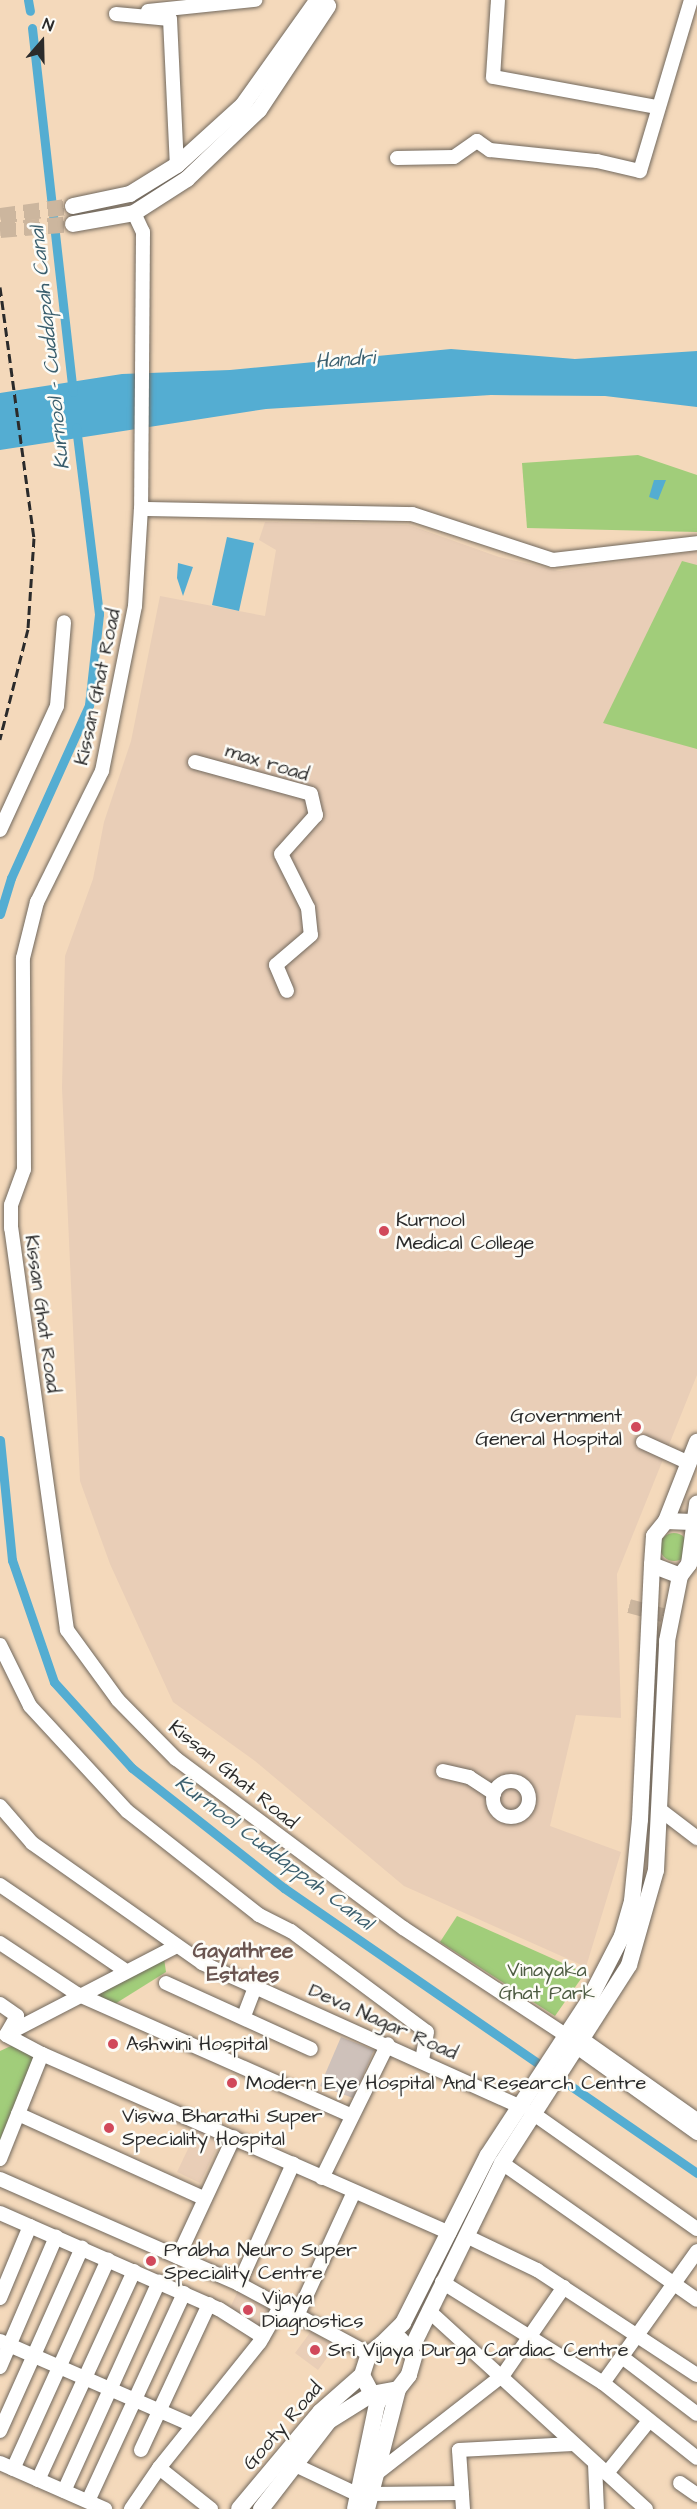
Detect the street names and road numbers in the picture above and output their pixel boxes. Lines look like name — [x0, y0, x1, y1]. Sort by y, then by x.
street label: Kissan Ghat Road — [70, 607, 126, 767]
street label: max road — [222, 739, 312, 787]
street label: Kissan Ghat Road — [19, 1233, 65, 1395]
street label: Kissan Ghat Road — [164, 1716, 302, 1834]
street label: Deva Nagar Road — [305, 1978, 461, 2066]
street label: Gooty Road — [238, 2377, 328, 2475]

